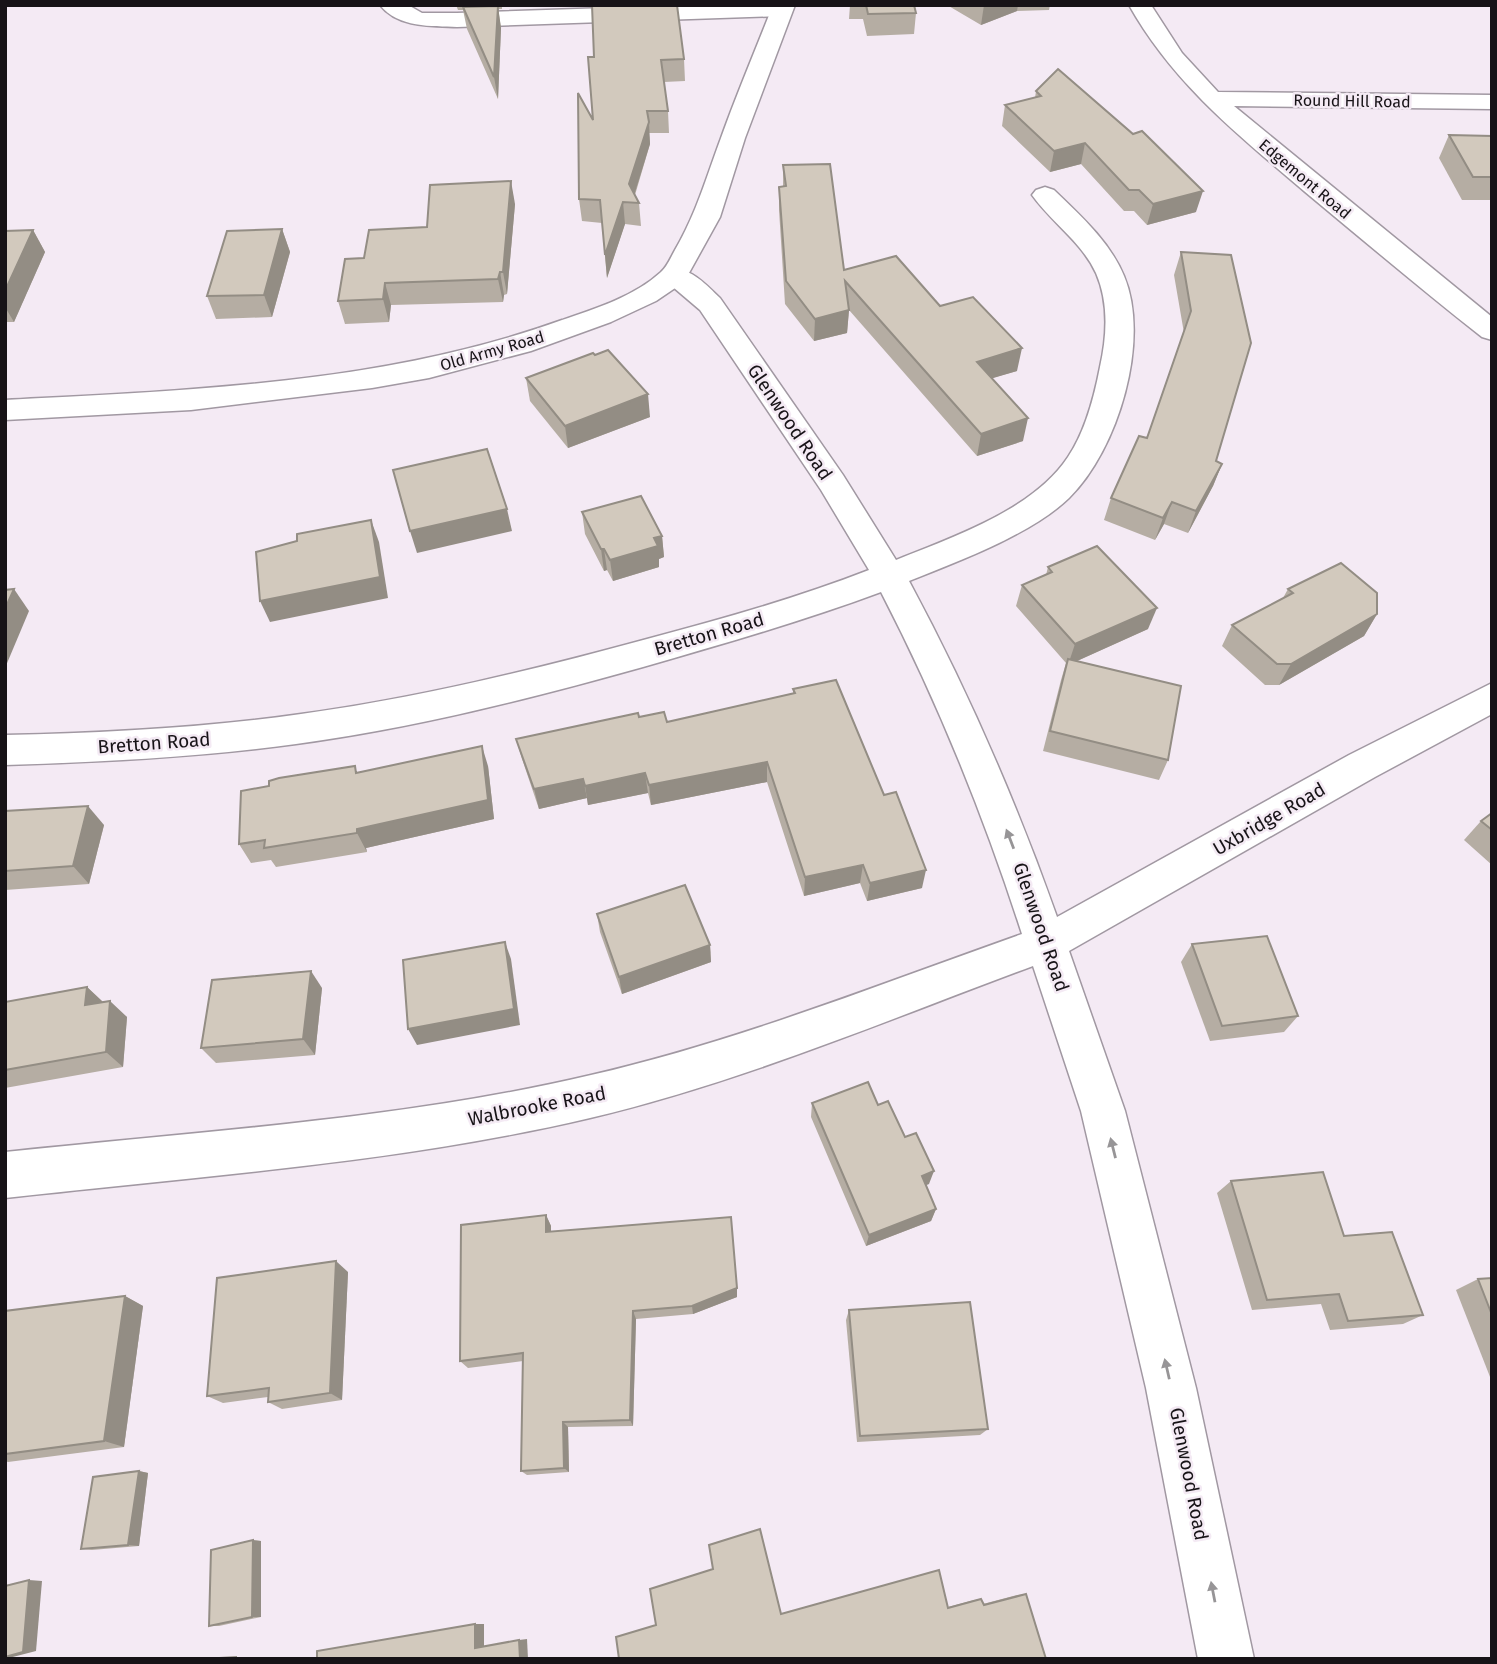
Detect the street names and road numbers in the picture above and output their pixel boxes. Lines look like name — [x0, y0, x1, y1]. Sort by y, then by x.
street label: Round Hill Road — [1293, 90, 1411, 112]
street label: Edgemont Road — [1255, 135, 1355, 223]
street label: Old Army Road — [438, 327, 546, 375]
street label: Glenwood Road — [743, 360, 837, 484]
street label: Bretton Road — [651, 607, 767, 661]
street label: Bretton Road — [97, 728, 211, 758]
street label: Uxbridge Road — [1209, 778, 1329, 860]
street label: Glenwood Road — [1008, 859, 1074, 995]
street label: Walbrooke Road — [466, 1081, 608, 1131]
street label: Glenwood Road — [1165, 1406, 1213, 1542]

